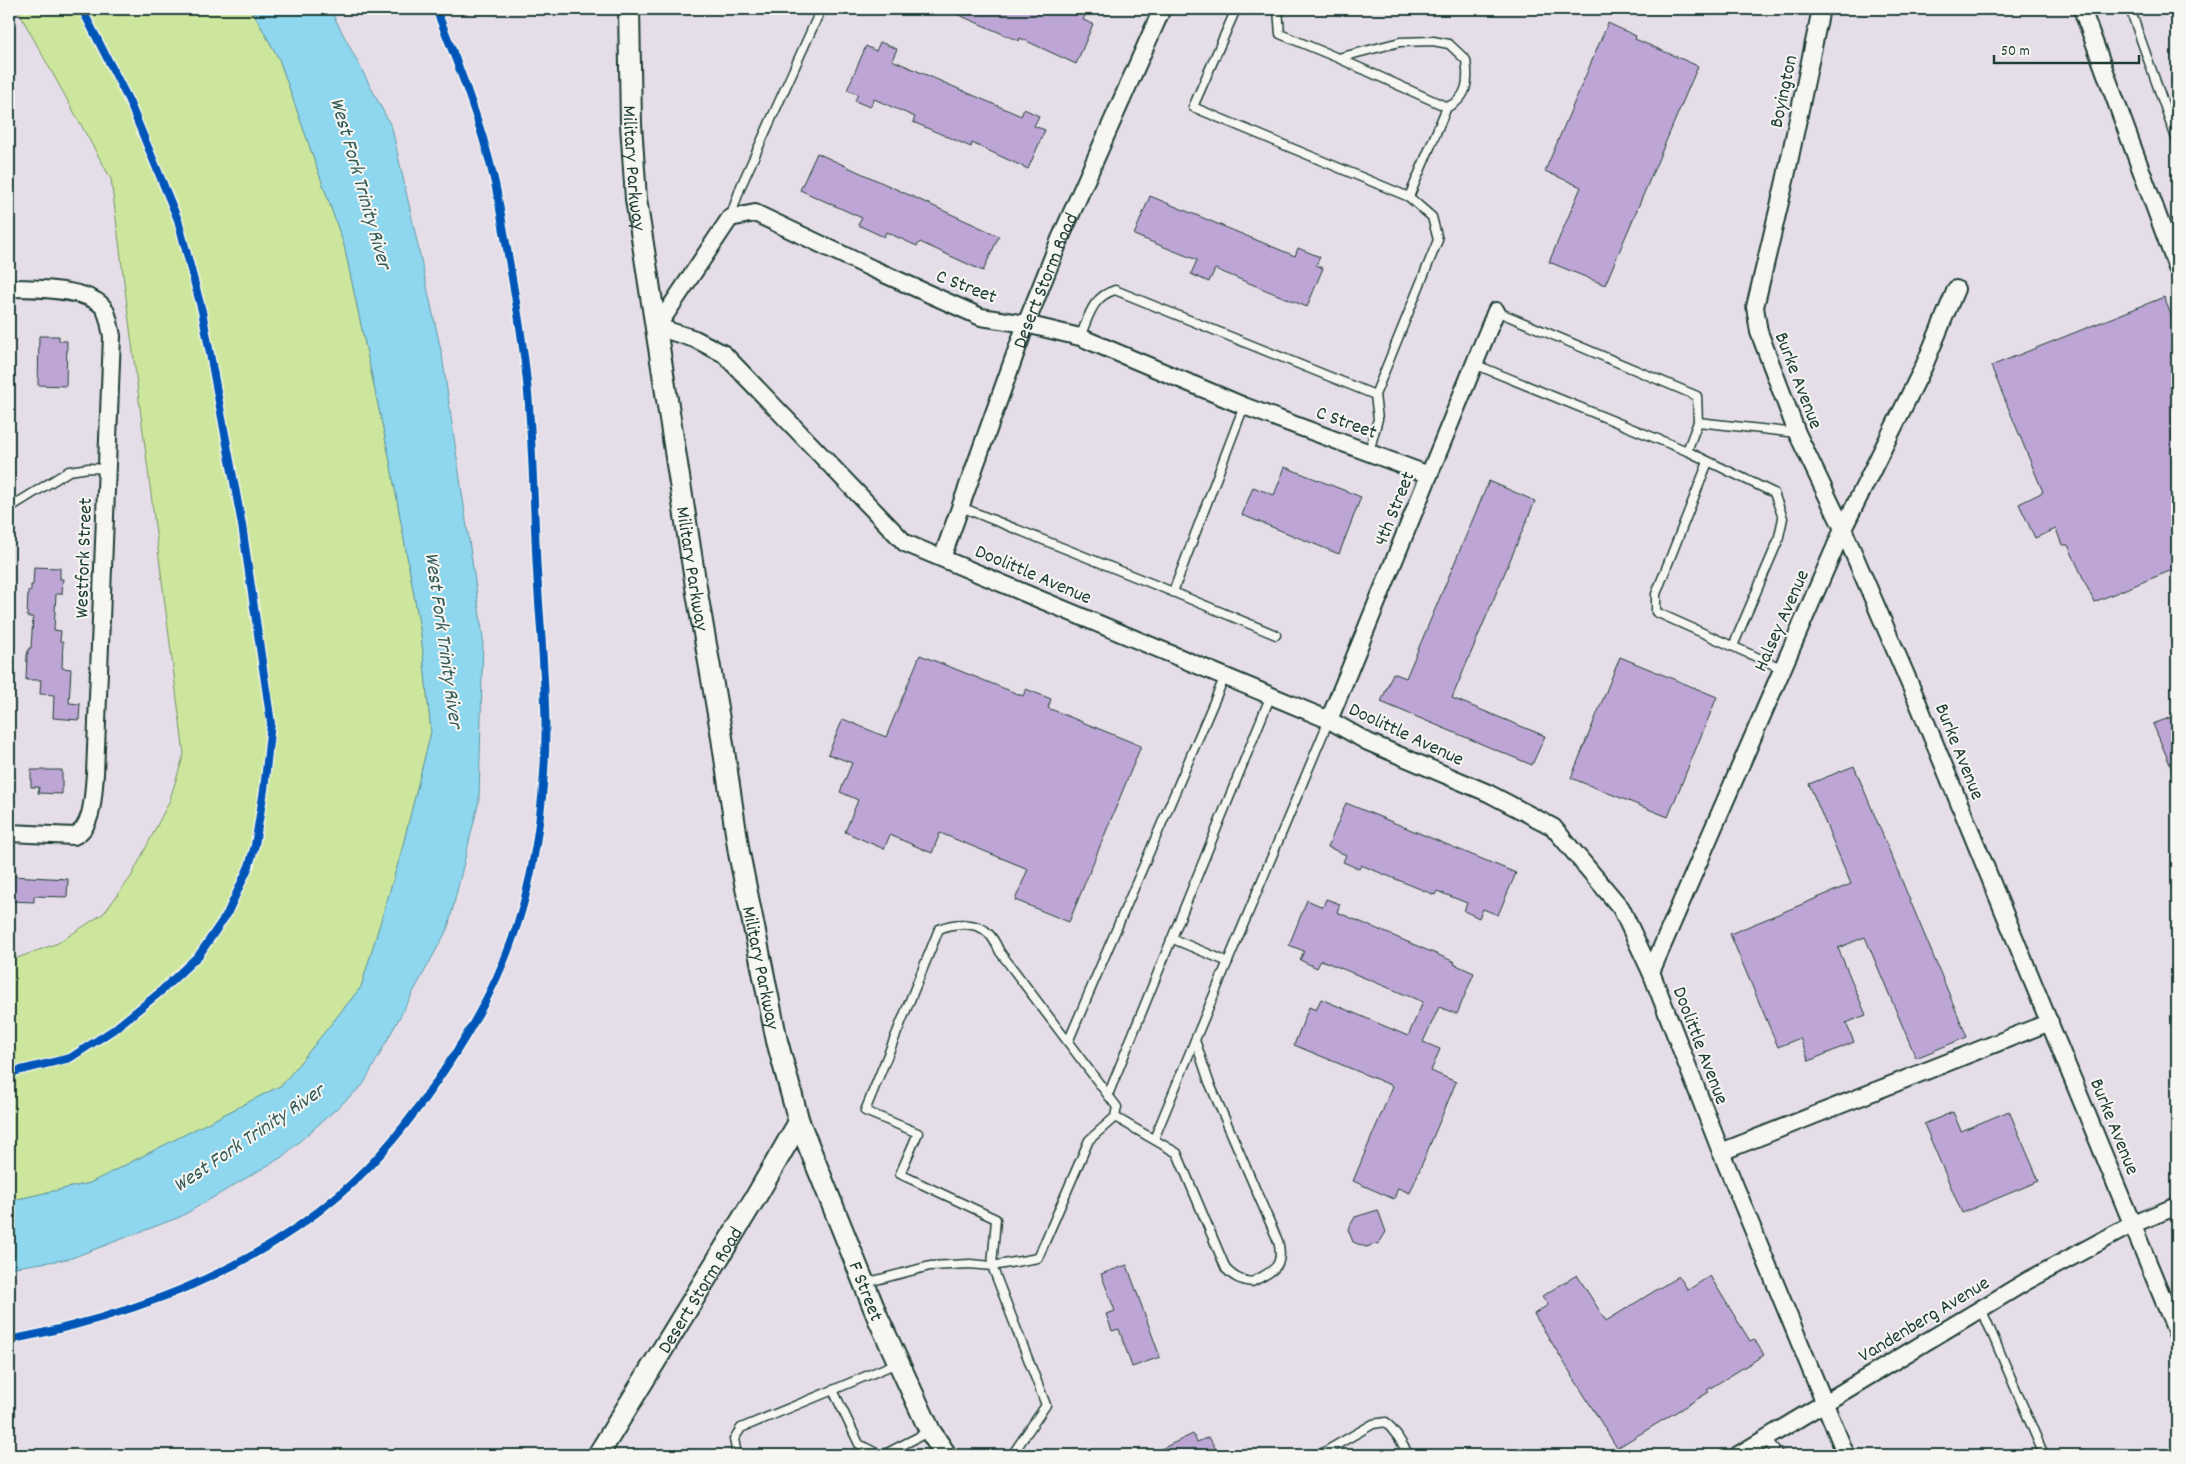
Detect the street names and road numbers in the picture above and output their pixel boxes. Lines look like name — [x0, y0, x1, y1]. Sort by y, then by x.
street label: Boyington — [1764, 53, 1806, 131]
street label: Military Parkway — [614, 105, 652, 234]
street label: Desert Storm Road — [1007, 209, 1087, 353]
street label: C Street — [931, 263, 1000, 312]
street label: Burke Avenue — [1766, 329, 1829, 434]
street label: C Street — [1312, 400, 1380, 448]
street label: 4th Street — [1368, 468, 1423, 551]
street label: Westfork Street — [69, 497, 101, 619]
street label: Military Parkway — [667, 505, 714, 634]
street label: Doolittle Avenue — [970, 539, 1096, 613]
street label: Halsey Avenue — [1748, 566, 1818, 677]
street label: Doolittle Avenue — [1344, 697, 1468, 775]
street label: Burke Avenue — [1926, 700, 1990, 805]
street label: Military Parkway — [733, 904, 785, 1033]
street label: Doolittle Avenue — [1664, 983, 1735, 1109]
street label: Burke Avenue — [2081, 1075, 2145, 1180]
street label: Desert Storm Road — [652, 1222, 751, 1360]
street label: F Street — [840, 1258, 889, 1326]
street label: Vandenberg Avenue — [1854, 1270, 1996, 1371]

